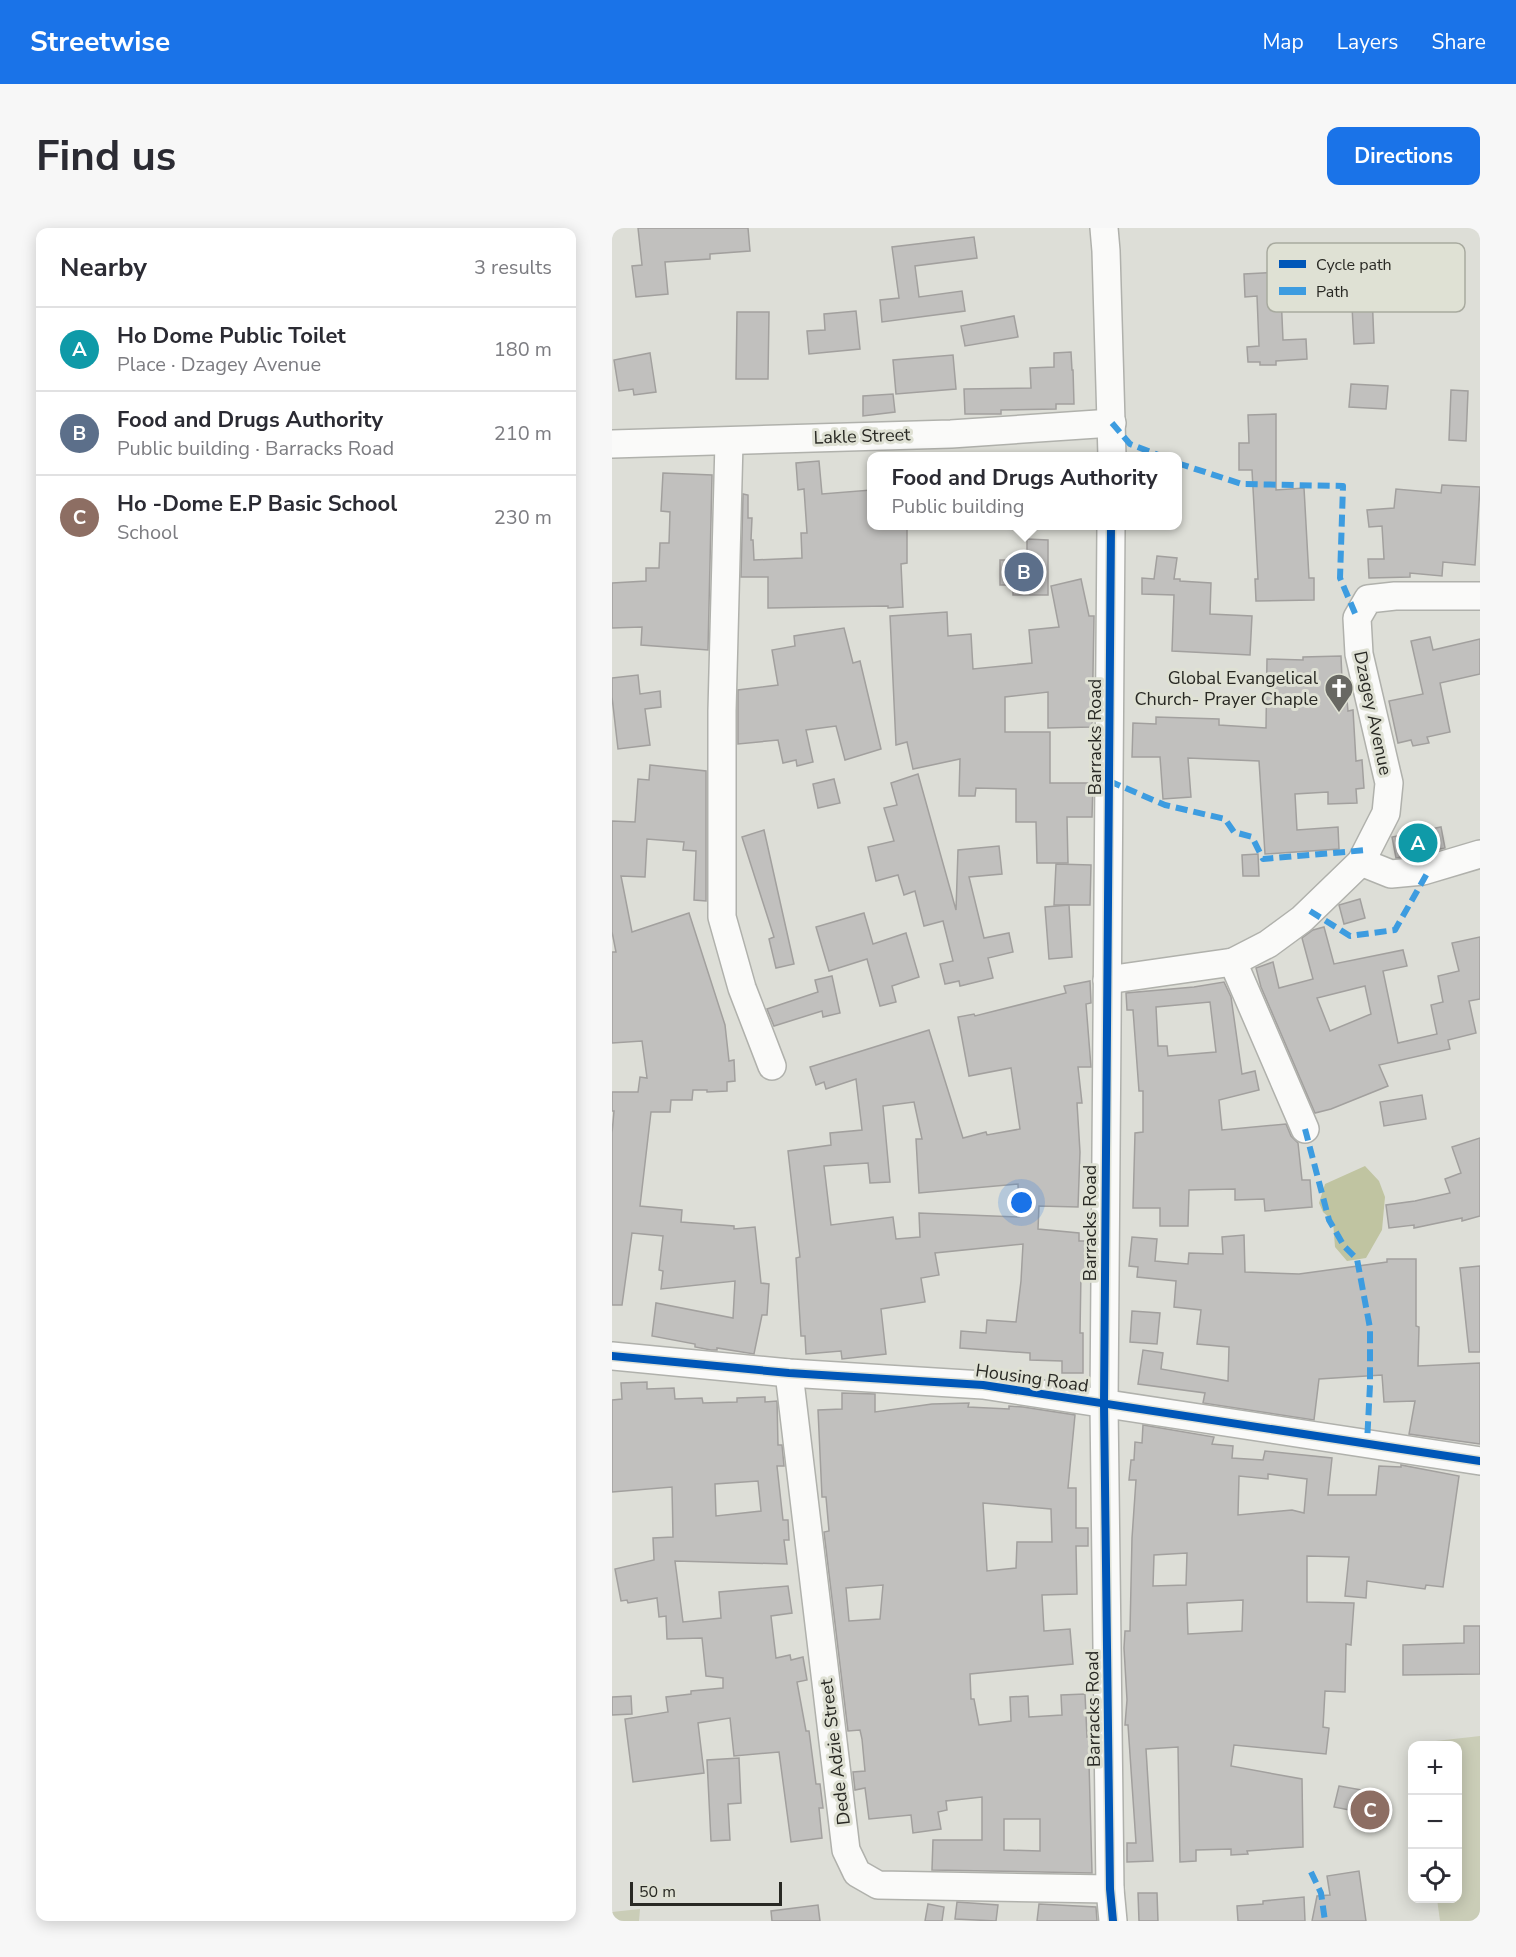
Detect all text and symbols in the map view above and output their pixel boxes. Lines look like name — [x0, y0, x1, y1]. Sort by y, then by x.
text: Streetwise — [30, 23, 170, 61]
text: Map — [1262, 28, 1304, 56]
text: Layers — [1337, 28, 1398, 56]
text: Share — [1431, 28, 1486, 56]
button: Directions — [1327, 127, 1480, 185]
text: Find us — [36, 128, 176, 185]
legend — [1267, 243, 1465, 312]
text: Nearby — [60, 250, 147, 285]
text: 3 results — [474, 254, 552, 281]
text: Cycle path — [1316, 254, 1392, 276]
text: Path — [1316, 281, 1349, 303]
text: Ho Dome Public Toilet — [117, 321, 346, 351]
text: A — [72, 336, 87, 363]
text: 180 m — [494, 336, 552, 363]
text: Place · Dzagey Avenue — [117, 351, 321, 378]
text: Food and Drugs Authority — [117, 405, 383, 435]
text: B — [73, 420, 86, 447]
text: 210 m — [494, 420, 552, 447]
street label: Lakle Street — [813, 422, 912, 450]
text: Public building · Barracks Road — [117, 435, 394, 462]
popup — [867, 452, 1182, 530]
text: Food and Drugs Authority — [891, 463, 1158, 493]
text: Ho -Dome E.P Basic School — [117, 489, 397, 519]
text: Public building — [891, 493, 1025, 520]
text: C — [73, 504, 86, 531]
text: 230 m — [494, 504, 552, 531]
text: School — [117, 519, 178, 546]
pin: B — [1004, 550, 1044, 594]
street label: Dzagey Avenue — [1348, 649, 1398, 777]
place label: Global Evangelical Church- Prayer Chaple — [1134, 666, 1319, 711]
church icon: Global Evangelical Church- Prayer Chaple — [1323, 672, 1355, 714]
street label: Barracks Road — [1083, 679, 1107, 795]
pin: A — [1398, 820, 1438, 866]
street label: Barracks Road — [1078, 1165, 1102, 1281]
your location — [1007, 1188, 1036, 1217]
street label: Housing Road — [974, 1358, 1090, 1398]
street label: Barracks Road — [1080, 1651, 1106, 1767]
street label: Dede Adzie Street — [814, 1677, 856, 1826]
map controls — [1408, 1741, 1462, 1903]
button: + — [1408, 1741, 1462, 1795]
pin: C — [1350, 1788, 1389, 1832]
button: − — [1408, 1795, 1462, 1849]
button: locate — [1408, 1849, 1462, 1903]
scale bar — [630, 1879, 782, 1906]
text: 50 m — [639, 1881, 676, 1903]

